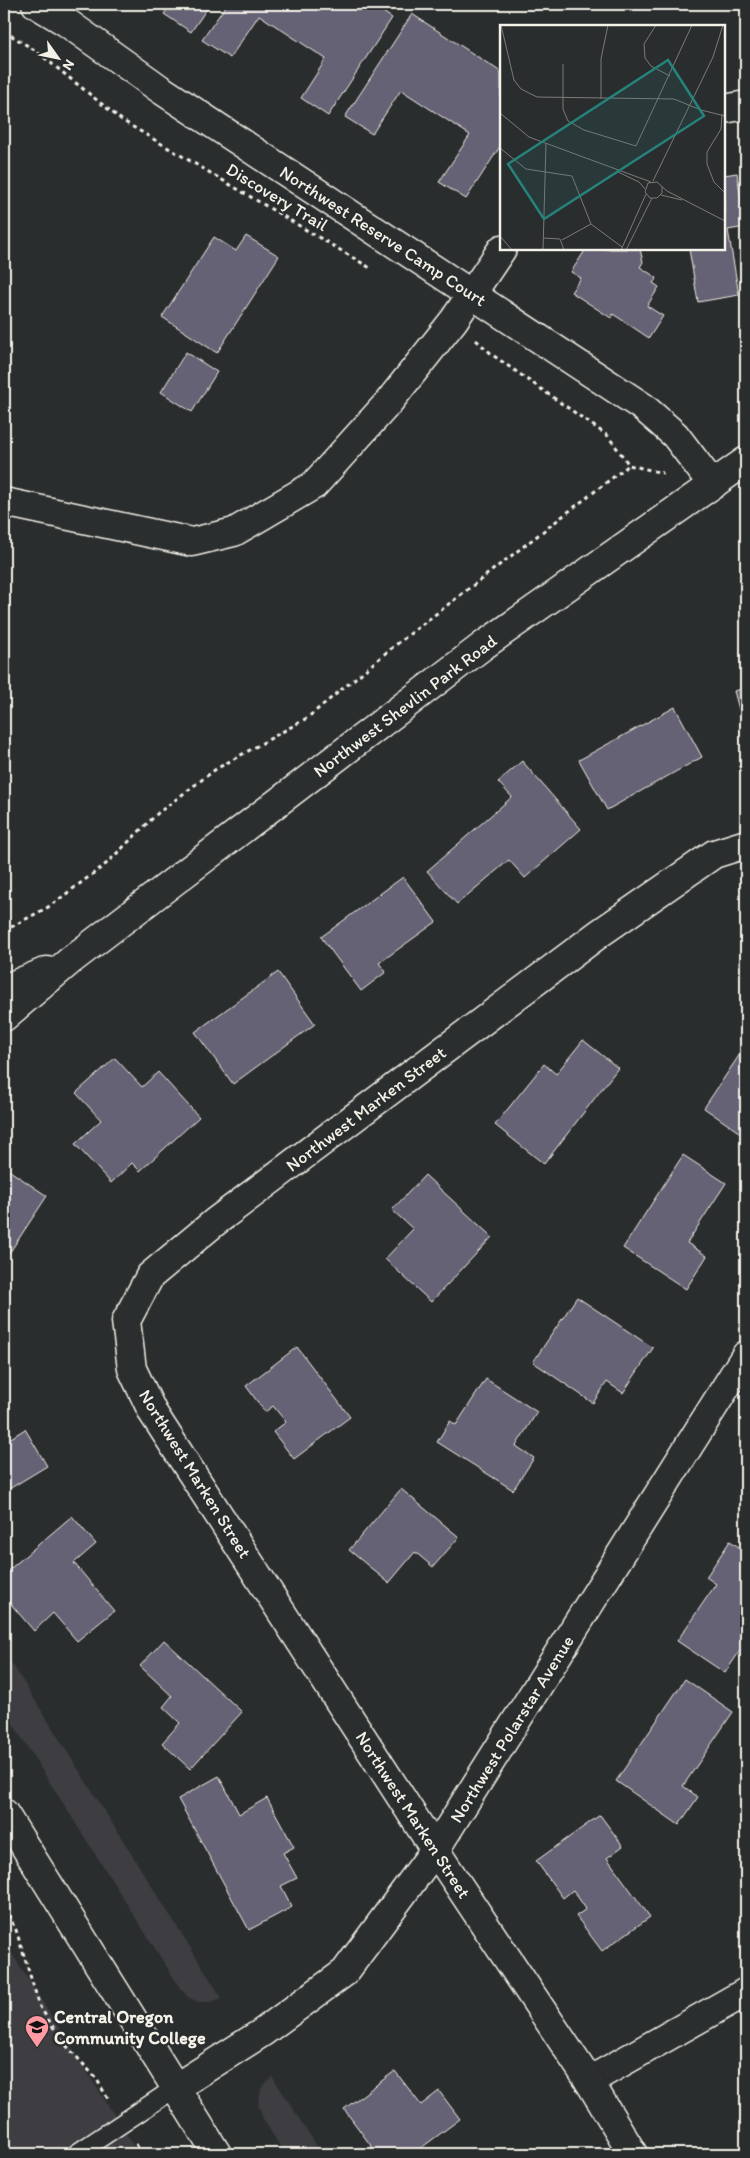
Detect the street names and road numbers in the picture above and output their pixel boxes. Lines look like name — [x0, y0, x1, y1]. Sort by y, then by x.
street label: Discovery Trail — [222, 158, 332, 236]
street label: Northwest Reserve Camp Court — [276, 161, 491, 311]
street label: Northwest Shevlin Park Road — [309, 630, 501, 782]
street label: Northwest Marken Street — [282, 1041, 451, 1176]
street label: Northwest Marken Street — [134, 1386, 256, 1563]
street label: Northwest Polarstar Avenue — [445, 1631, 579, 1827]
street label: Northwest Marken Street — [351, 1727, 475, 1903]

